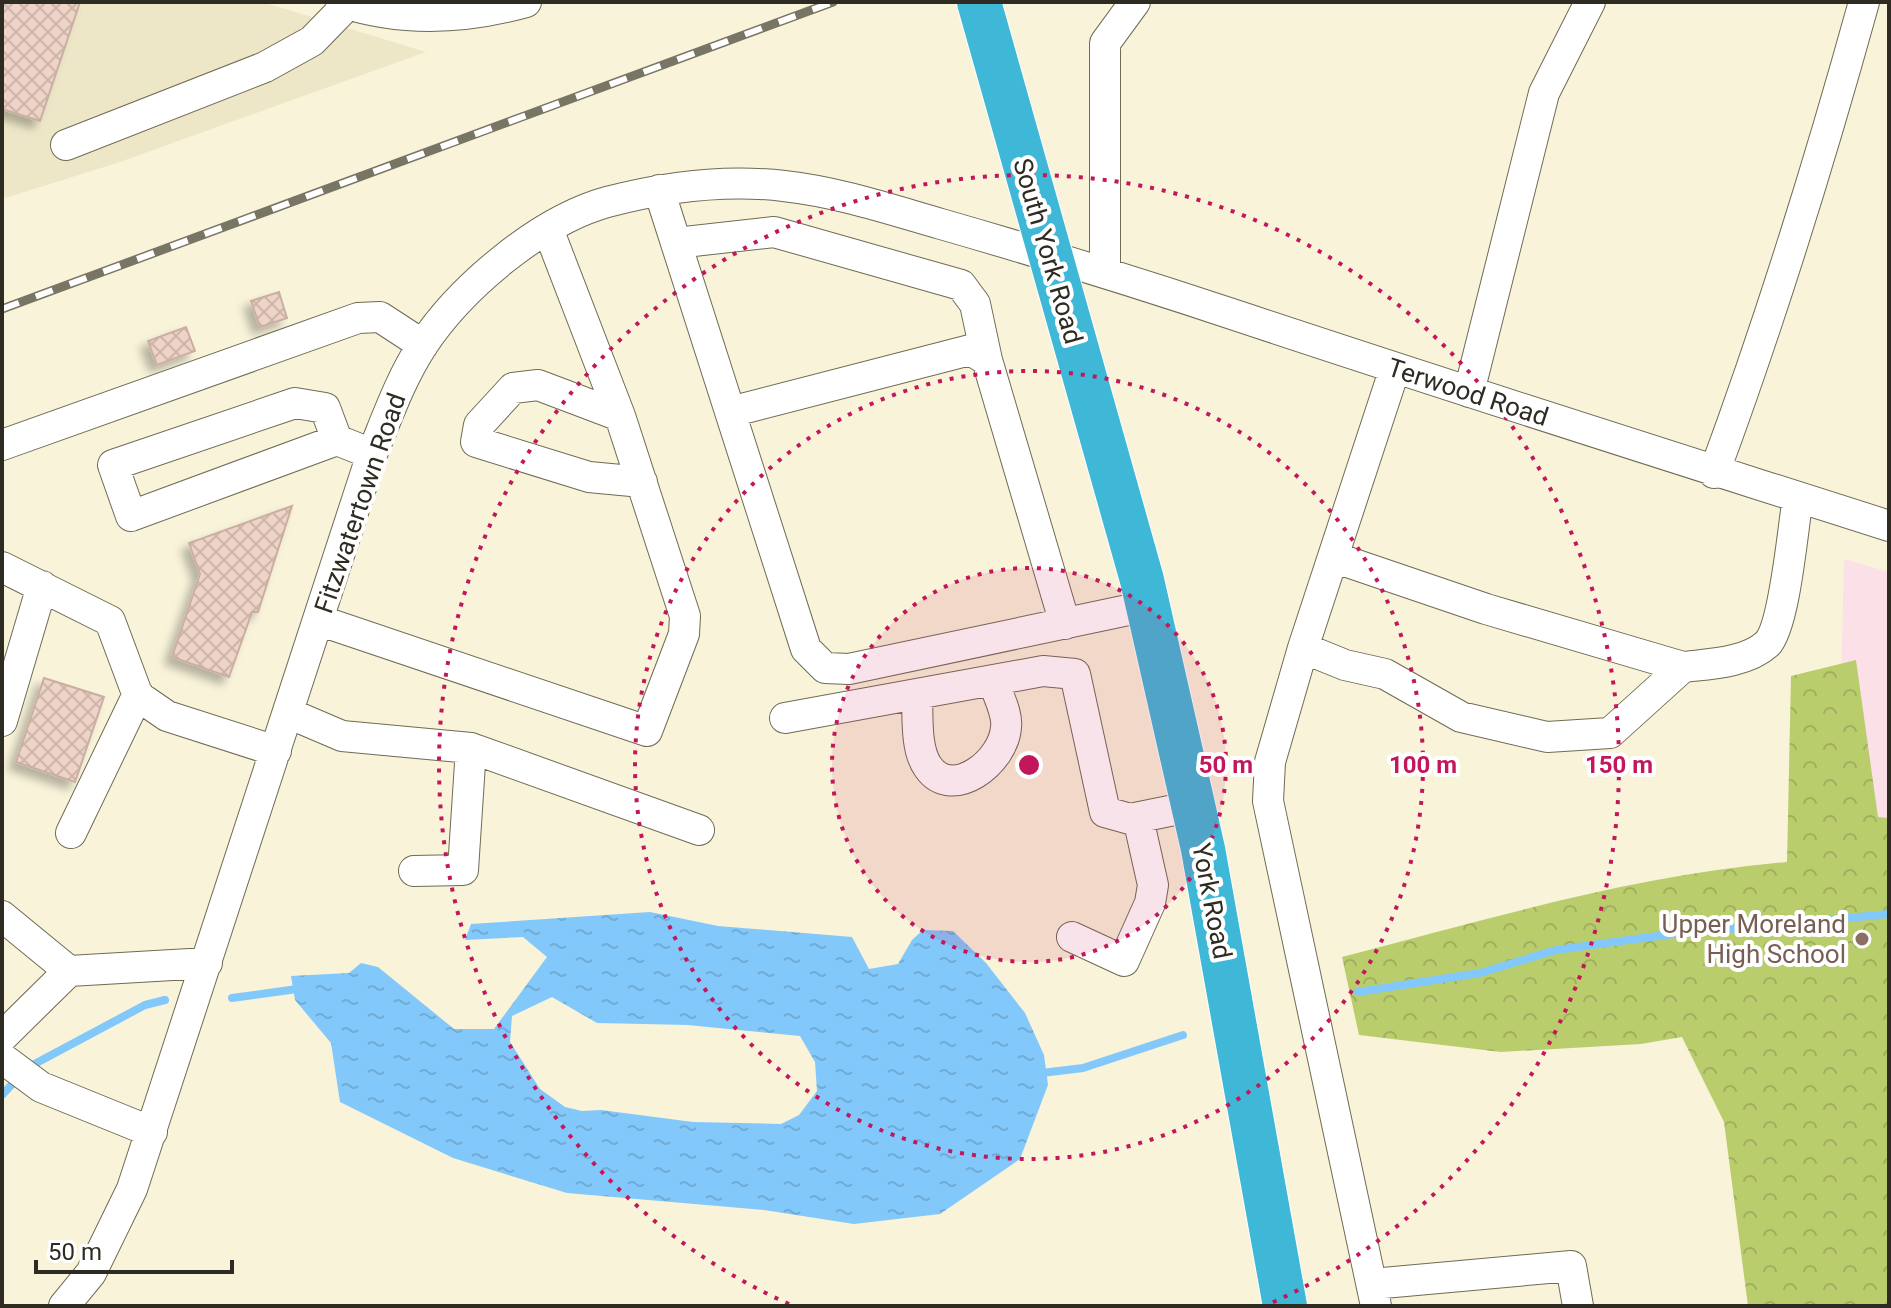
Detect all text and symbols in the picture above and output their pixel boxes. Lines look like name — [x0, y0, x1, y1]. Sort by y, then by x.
street label: South York Road — [1007, 155, 1089, 347]
street label: Terwood Road — [1384, 352, 1552, 432]
street label: Fitzwatertown Road — [308, 389, 412, 617]
centre of rings — [1015, 751, 1043, 779]
text: 50 m — [1199, 751, 1253, 779]
text: 100 m — [1389, 751, 1457, 779]
text: 150 m — [1585, 751, 1653, 779]
street label: York Road — [1186, 840, 1238, 962]
place label: Upper Moreland High School — [1662, 909, 1846, 969]
marker: Upper Moreland High School — [1853, 930, 1871, 948]
scale bar — [36, 1224, 232, 1274]
text: 50 m — [48, 1238, 102, 1266]

